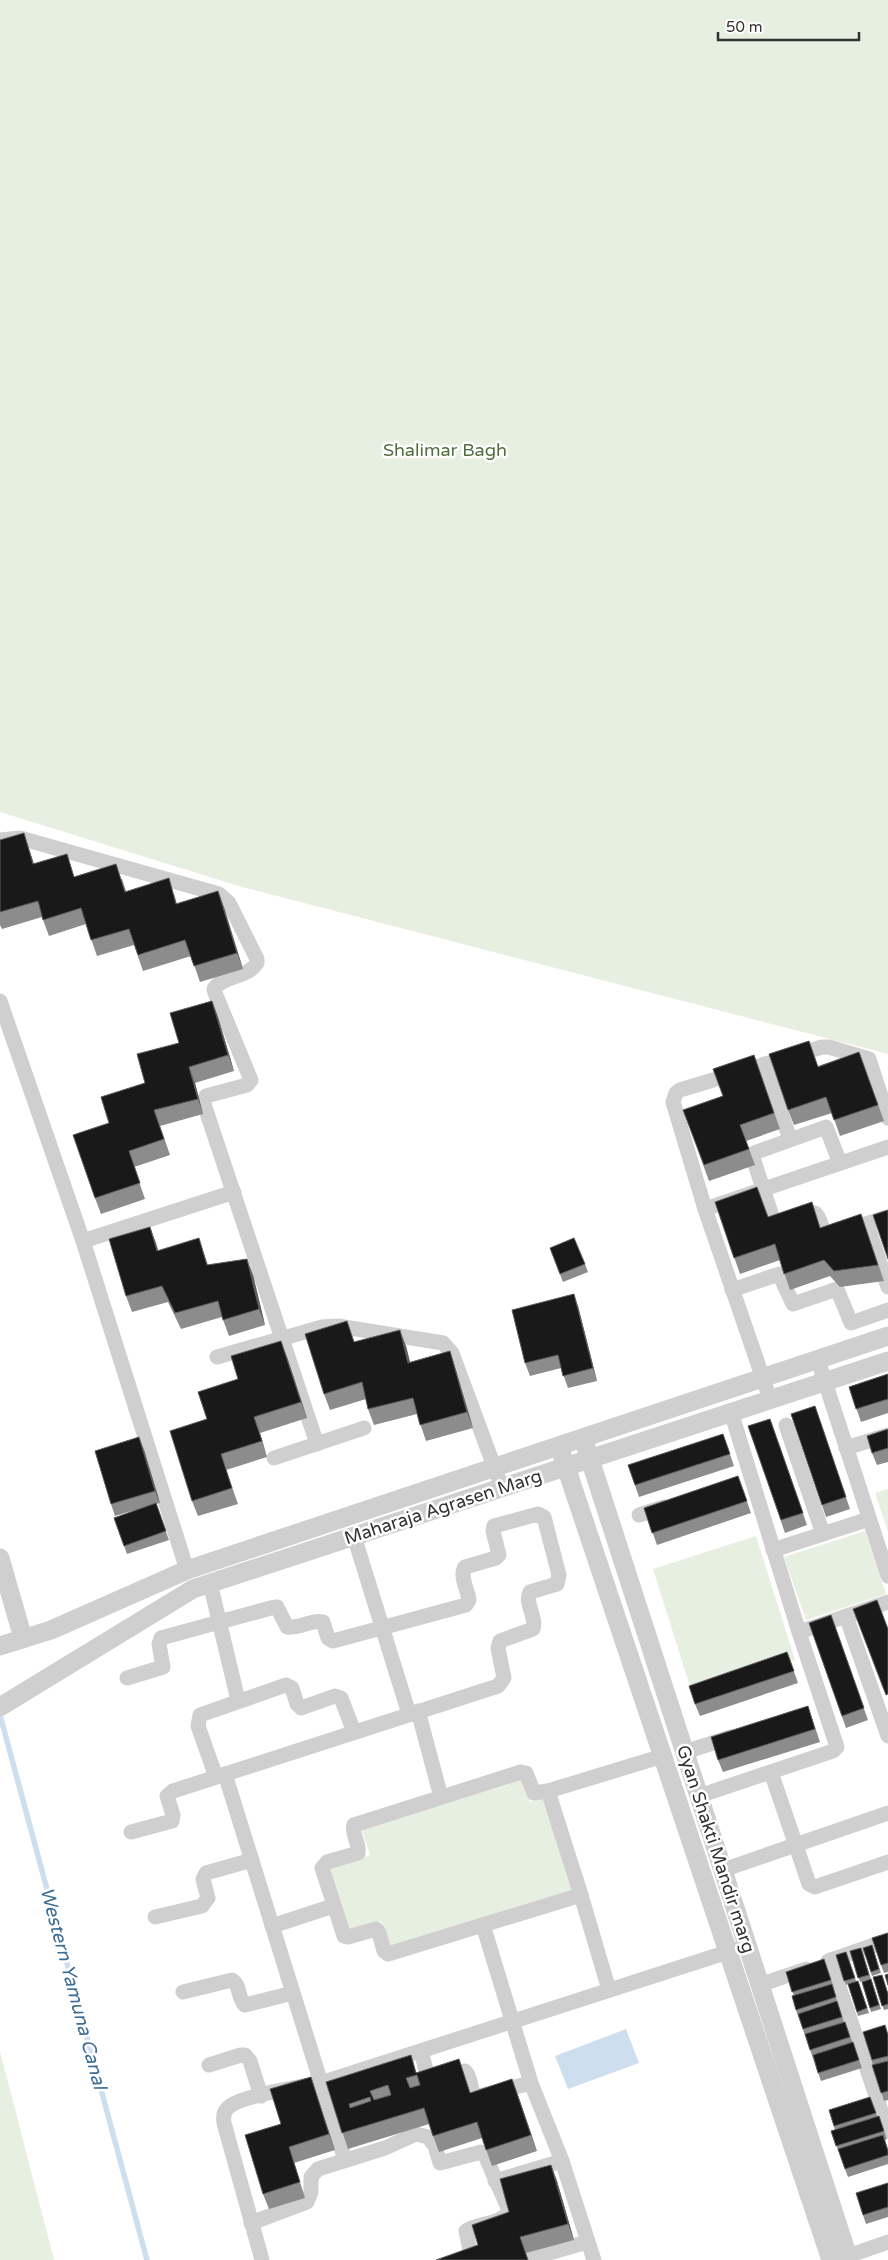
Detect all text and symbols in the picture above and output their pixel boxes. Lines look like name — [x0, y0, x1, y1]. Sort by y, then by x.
scale bar — [718, 10, 859, 42]
text: 50 m — [726, 18, 763, 36]
park label: Shalimar Bagh — [383, 439, 507, 461]
street label: Maharaja Agrasen Marg — [341, 1465, 545, 1549]
street label: Gyan Shakti Mandir marg — [672, 1742, 760, 1956]
water label: Western Yamuna Canal — [35, 1885, 111, 2094]

